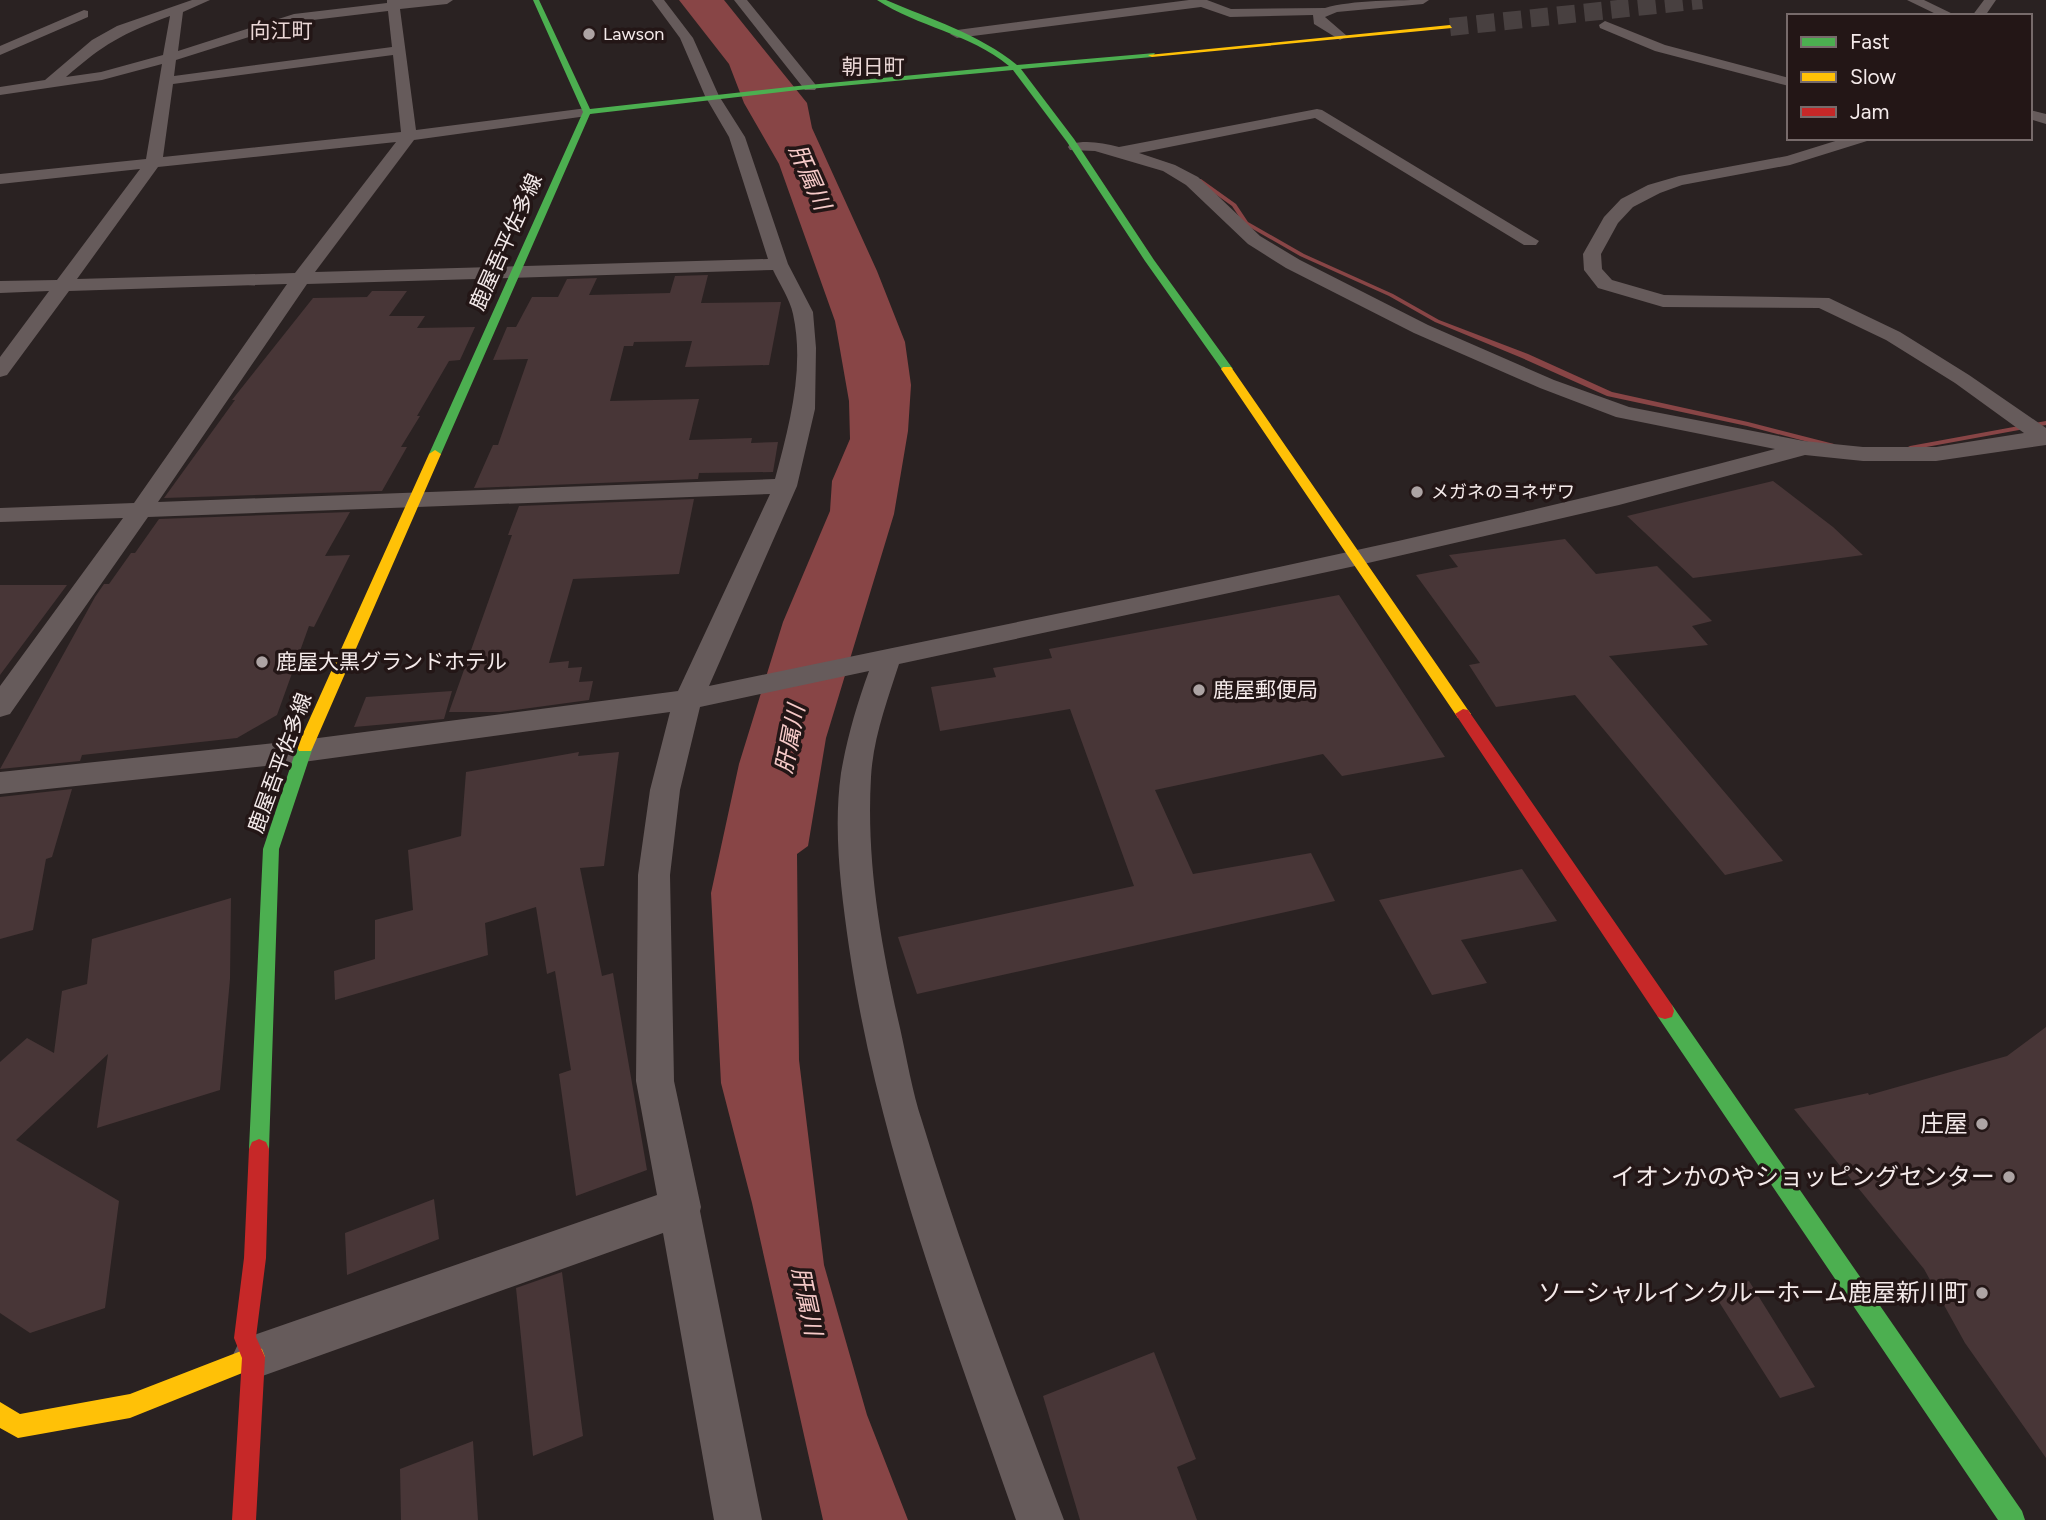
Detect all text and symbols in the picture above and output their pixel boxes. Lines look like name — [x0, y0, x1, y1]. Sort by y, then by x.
legend — [1787, 14, 2032, 140]
district label: 向江町 — [250, 18, 313, 43]
place label: Lawson — [603, 23, 664, 45]
marker: Lawson — [581, 26, 597, 42]
text: Fast — [1850, 29, 1890, 54]
district label: 朝日町 — [842, 54, 905, 79]
text: Slow — [1850, 64, 1896, 89]
text: Jam — [1850, 99, 1889, 124]
water label: 肝属川 — [783, 140, 838, 217]
street label: 鹿屋吾平佐多線 — [464, 170, 547, 314]
place label: メガネのヨネザワ — [1431, 481, 1575, 503]
marker: メガネのヨネザワ — [1409, 484, 1425, 500]
place label: 鹿屋大黒グランドホテル — [276, 649, 507, 674]
marker: 鹿屋大黒グランドホテル — [254, 654, 270, 670]
place label: 鹿屋郵便局 — [1213, 677, 1318, 702]
marker: 鹿屋郵便局 — [1191, 682, 1207, 698]
street label: 鹿屋吾平佐多線 — [243, 689, 316, 836]
water label: 肝属川 — [770, 700, 811, 776]
place label: 庄屋 — [1920, 1109, 1968, 1138]
marker: 庄屋 — [1974, 1116, 1990, 1132]
place label: イオンかのやショッピングセンター — [1611, 1162, 1995, 1191]
marker: イオンかのやショッピングセンター — [2001, 1169, 2017, 1185]
water label: 肝属川 — [786, 1264, 828, 1341]
place label: ソーシャルインクルーホーム鹿屋新川町 — [1538, 1278, 1968, 1307]
marker: ソーシャルインクルーホーム鹿屋新川町 — [1974, 1285, 1990, 1301]

